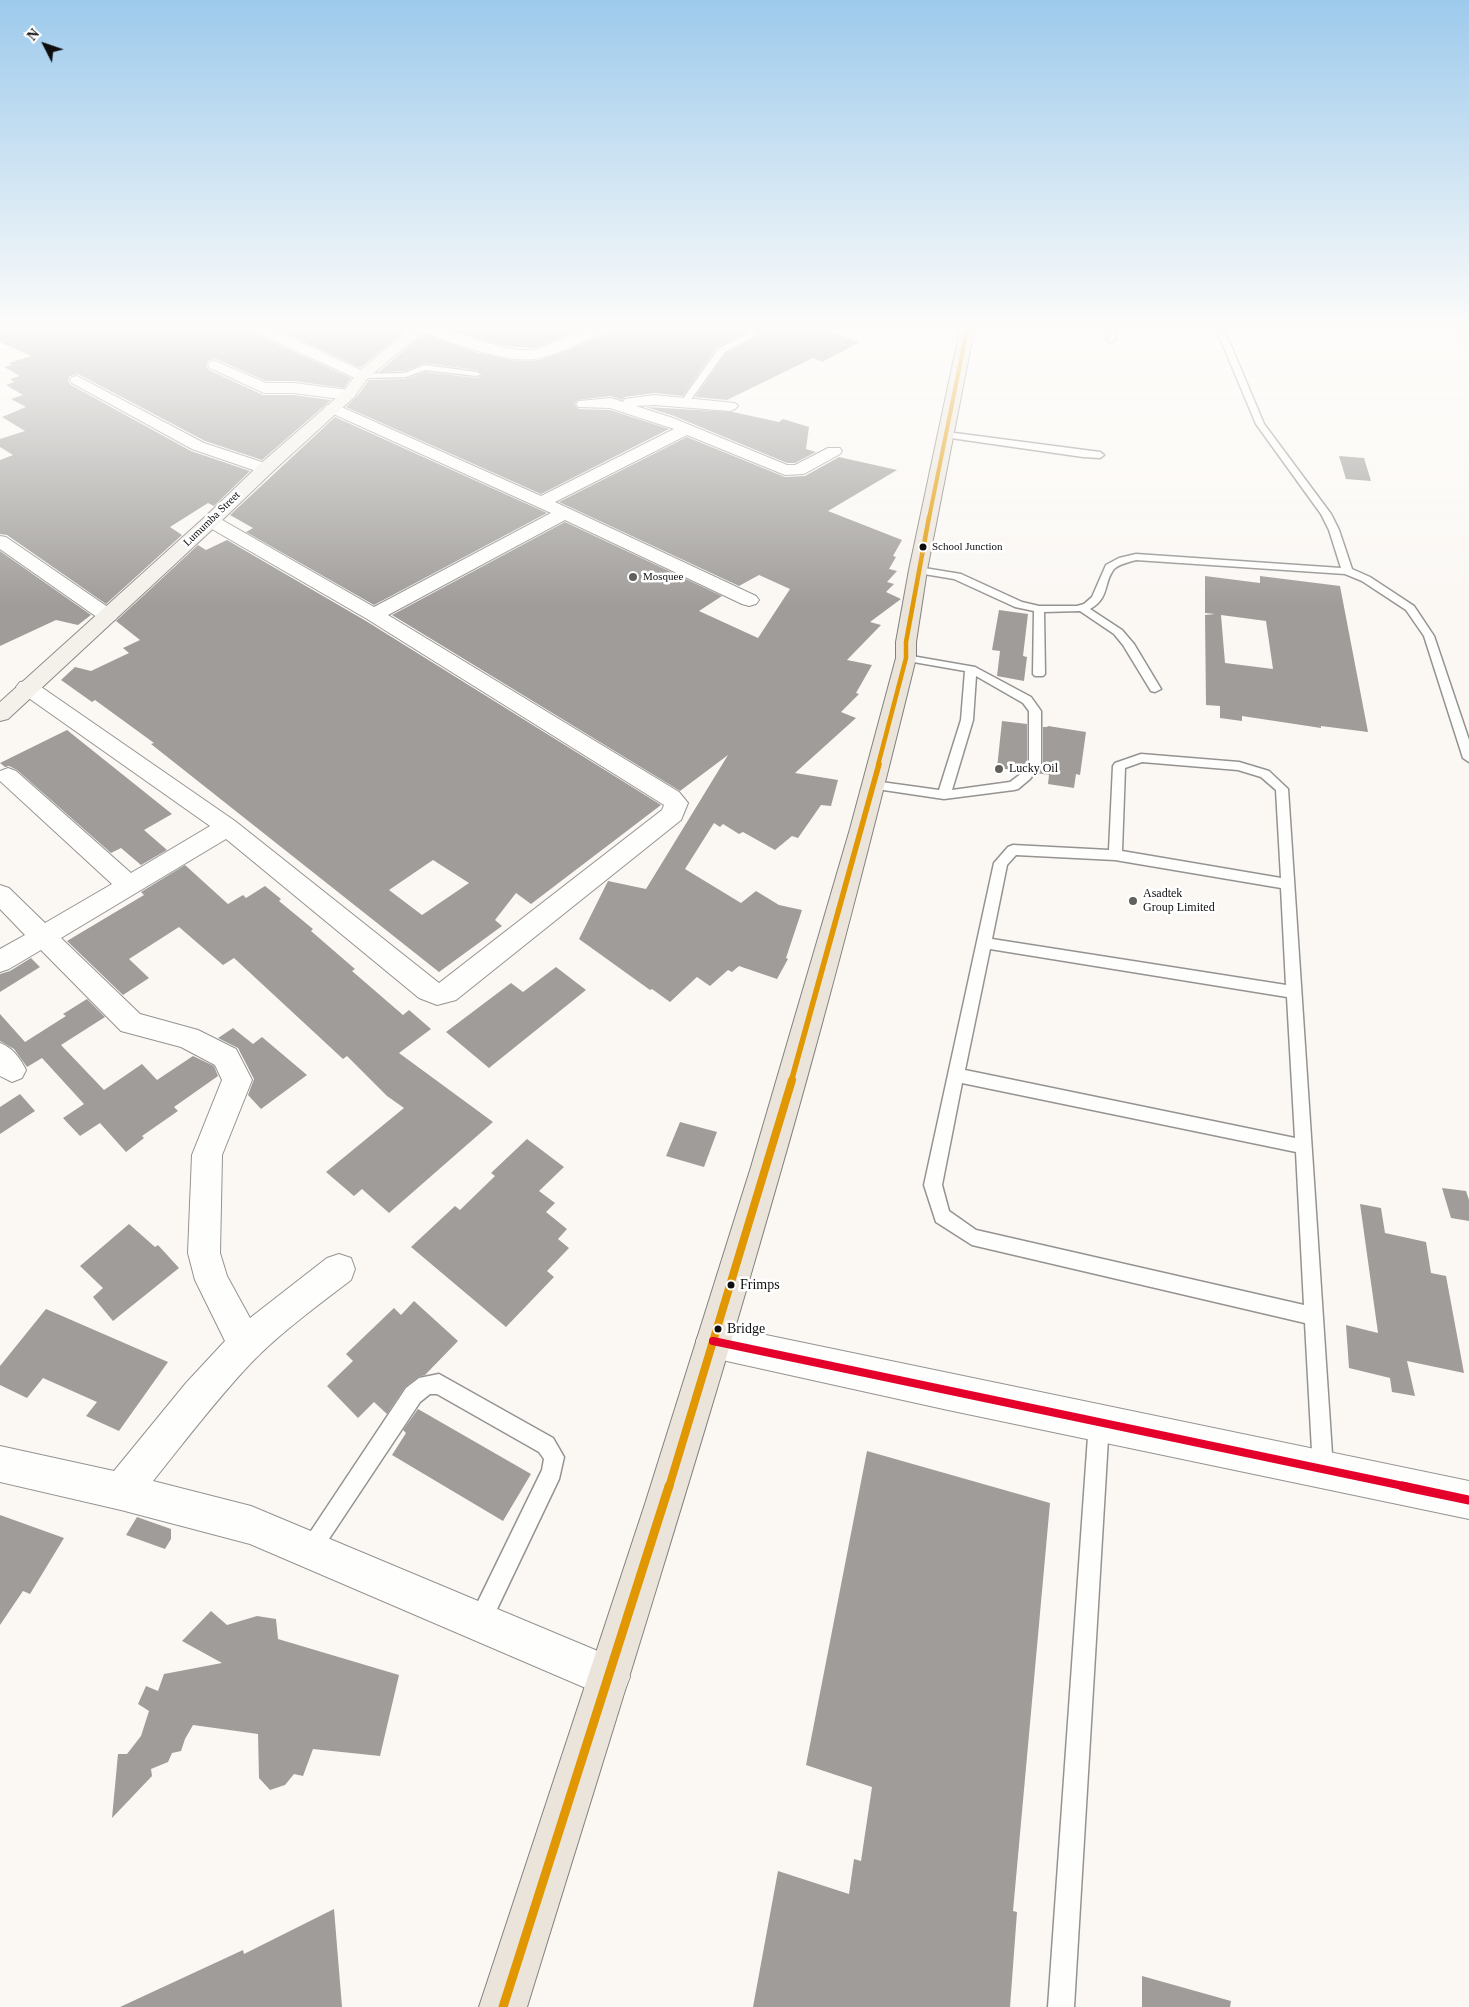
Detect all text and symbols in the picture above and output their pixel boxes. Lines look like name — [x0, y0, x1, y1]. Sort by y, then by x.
north arrow — [20, 20, 70, 70]
text: N — [24, 26, 42, 44]
street label: Lumumba Street — [181, 489, 243, 549]
place label: School Junction — [932, 540, 1003, 554]
marker: School Junction — [918, 542, 928, 552]
place label: Mosquee — [643, 570, 683, 584]
marker: Mosquee — [627, 571, 639, 583]
place label: Lucky Oil — [1009, 762, 1058, 776]
marker: Lucky Oil — [993, 763, 1005, 775]
place label: Asadtek Group Limited — [1143, 887, 1215, 915]
marker: Asadtek Group Limited — [1127, 895, 1139, 907]
place label: Frimps — [740, 1277, 780, 1293]
marker: Frimps — [726, 1280, 736, 1290]
place label: Bridge — [727, 1321, 765, 1337]
marker: Bridge — [713, 1324, 723, 1334]

